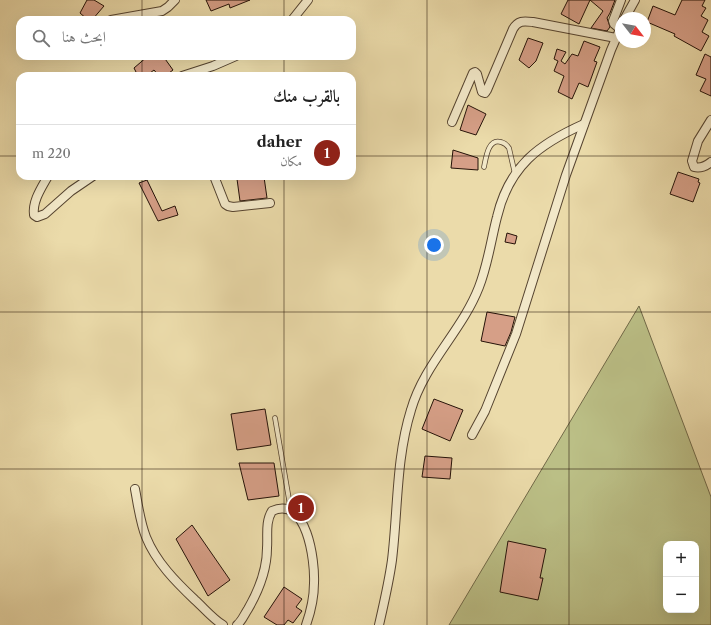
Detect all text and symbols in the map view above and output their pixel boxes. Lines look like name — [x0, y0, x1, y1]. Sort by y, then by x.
north arrow — [615, 12, 651, 48]
search box — [16, 16, 356, 60]
icon: search — [30, 27, 52, 49]
text: ابحث هنا — [62, 27, 106, 46]
text: بالقرب منك — [273, 86, 340, 106]
text: daher — [257, 132, 302, 151]
text: 220 m — [32, 145, 71, 161]
text: 1 — [324, 145, 330, 161]
text: مكان — [280, 153, 302, 169]
your location — [424, 235, 444, 255]
pin: 1 — [288, 493, 314, 523]
map controls — [663, 541, 699, 613]
button: + — [663, 541, 699, 577]
button: − — [663, 577, 699, 613]

